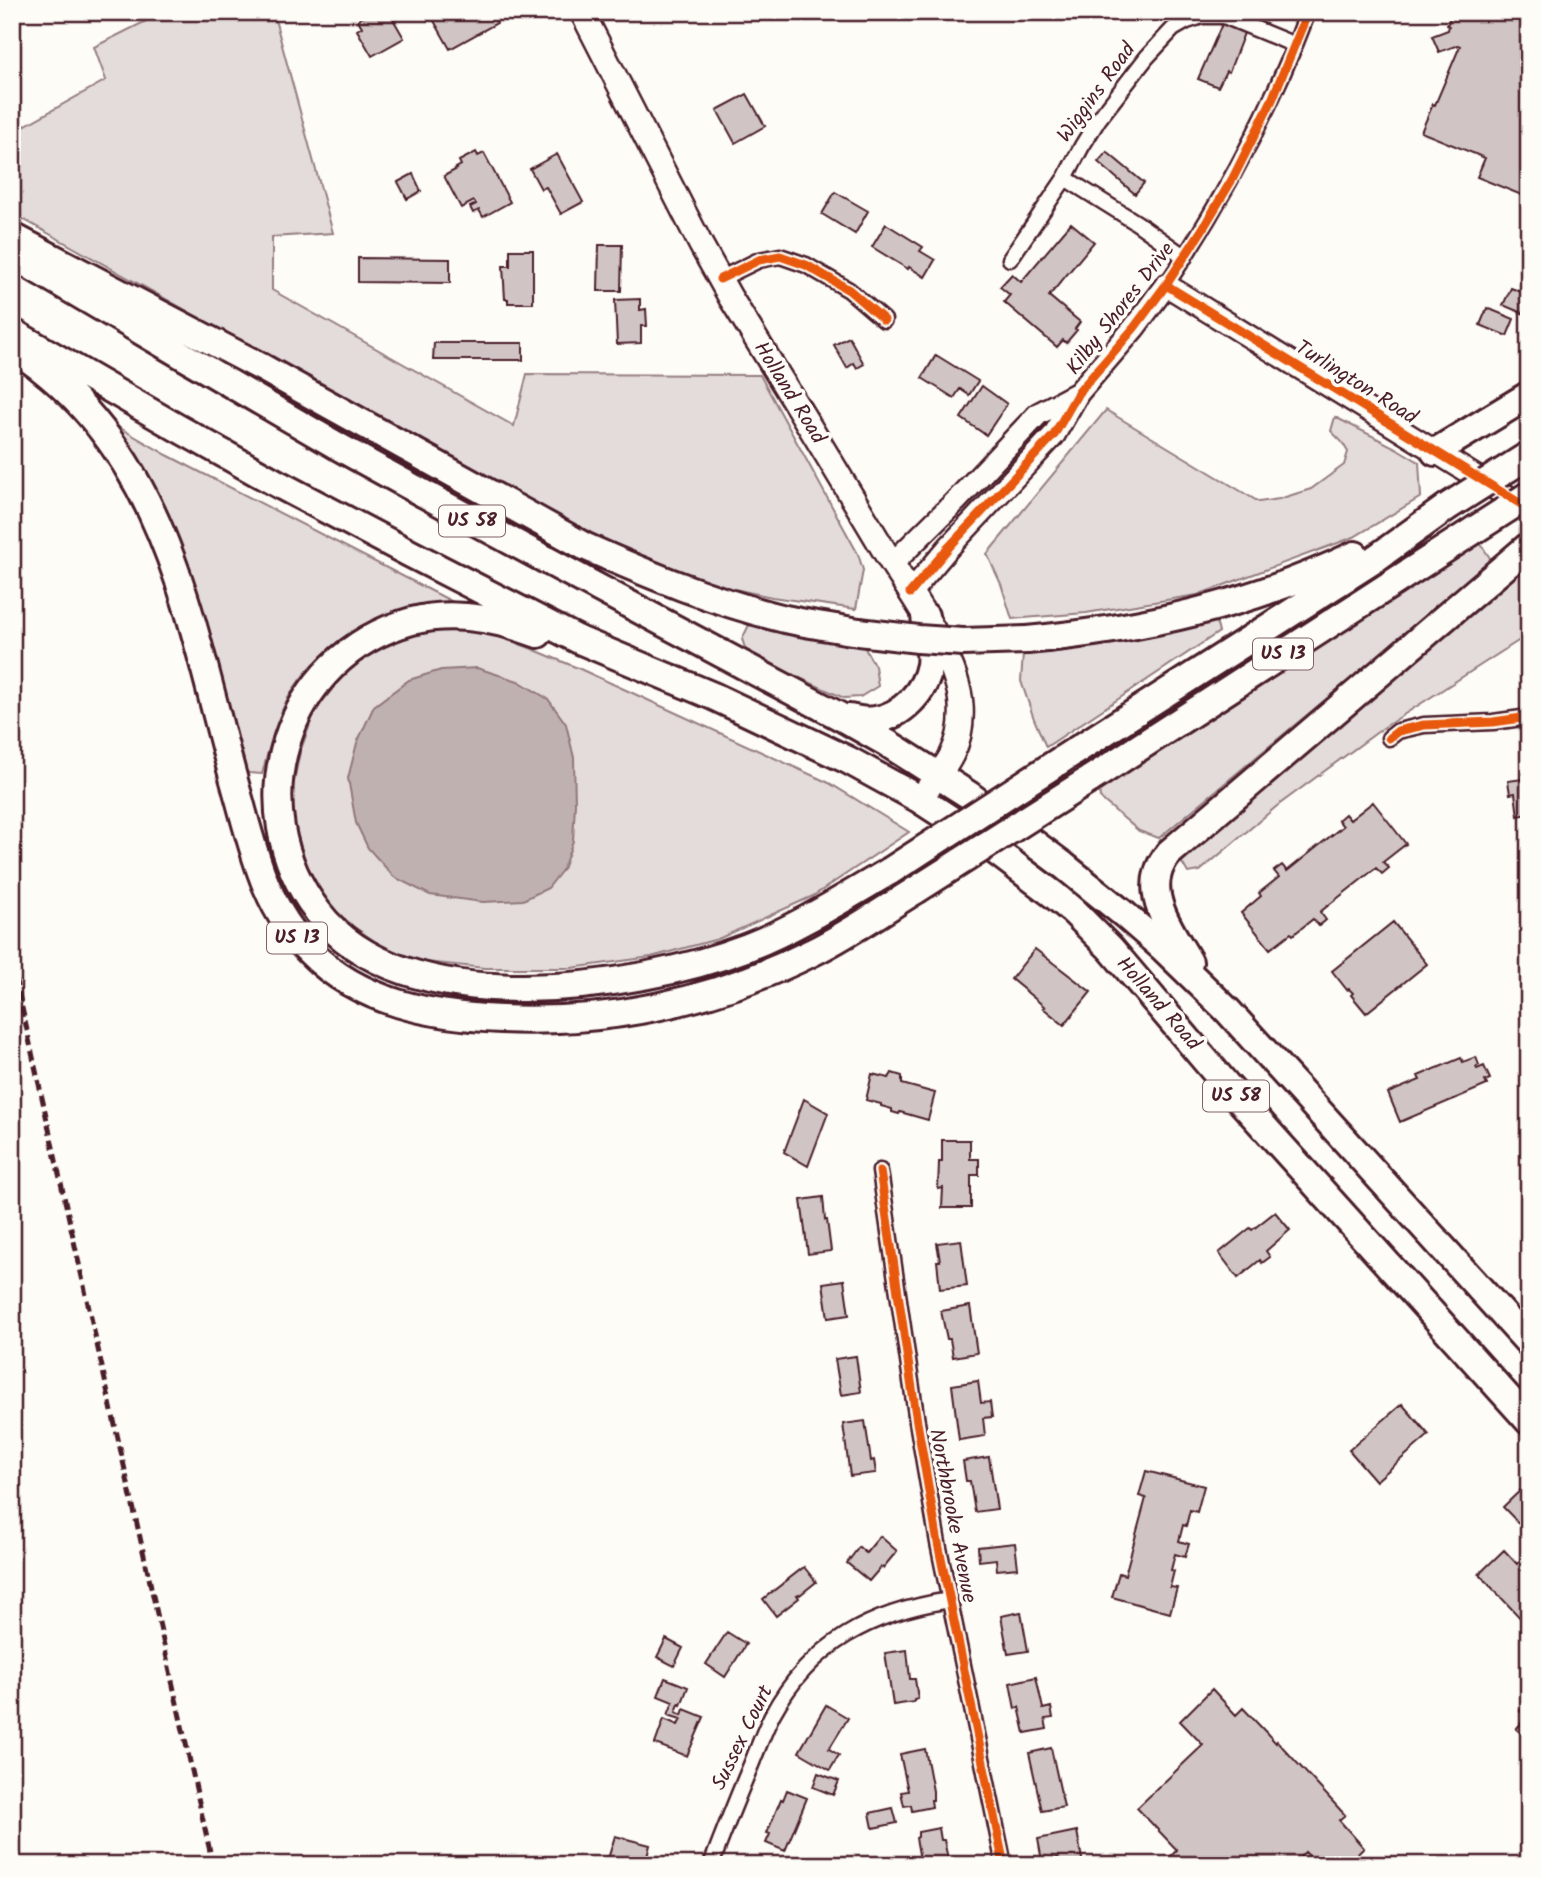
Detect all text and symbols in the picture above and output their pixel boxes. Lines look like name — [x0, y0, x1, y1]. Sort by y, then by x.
street label: Wiggins Road — [1049, 36, 1145, 150]
street label: Kilby Shores Drive — [1058, 235, 1184, 383]
street label: Turlington Road — [1288, 332, 1424, 434]
street label: Holland Road — [744, 335, 834, 451]
road number: US 58 — [439, 506, 505, 536]
road number: US 13 — [1253, 638, 1313, 670]
road number: US 13 — [267, 922, 327, 954]
street label: Holland Road — [1108, 949, 1209, 1059]
road number: US 58 — [1203, 1080, 1269, 1112]
street label: Northbrooke Avenue — [919, 1426, 985, 1606]
street label: Sussex Court — [703, 1679, 783, 1796]

